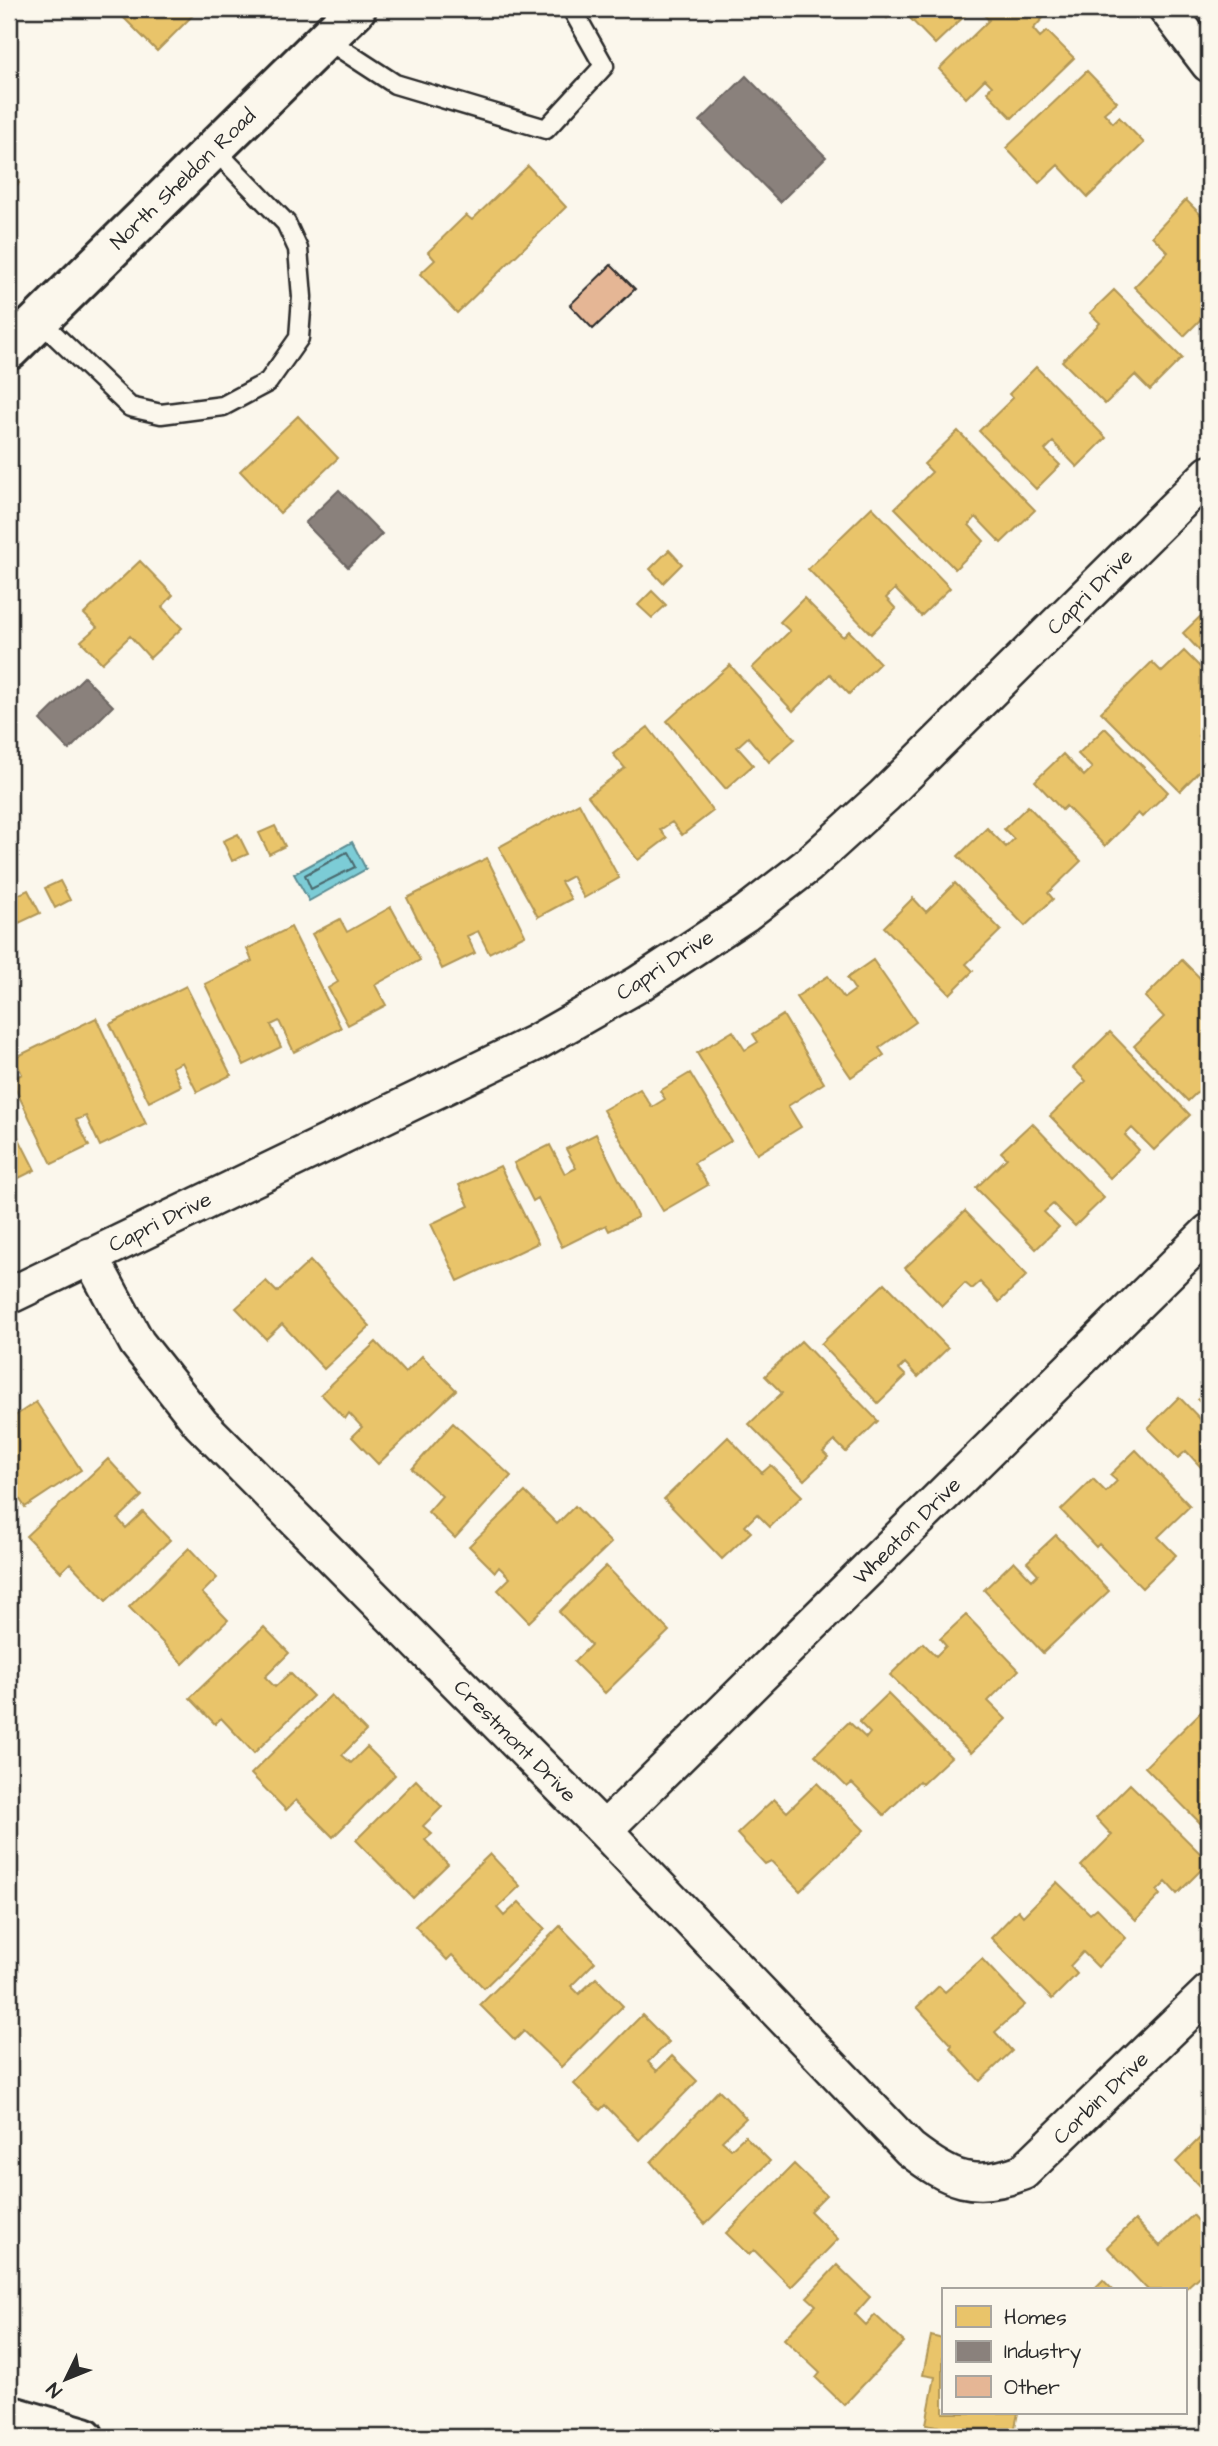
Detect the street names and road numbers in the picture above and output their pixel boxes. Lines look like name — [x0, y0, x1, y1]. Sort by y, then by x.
street label: North Sheldon Road — [104, 102, 262, 256]
street label: Capri Drive — [1040, 542, 1140, 642]
street label: Capri Drive — [611, 923, 720, 1008]
street label: Capri Drive — [104, 1185, 217, 1260]
street label: Wheaton Drive — [847, 1471, 967, 1591]
street label: Crestmont Drive — [447, 1673, 583, 1809]
street label: Corbin Drive — [1047, 2045, 1155, 2151]

